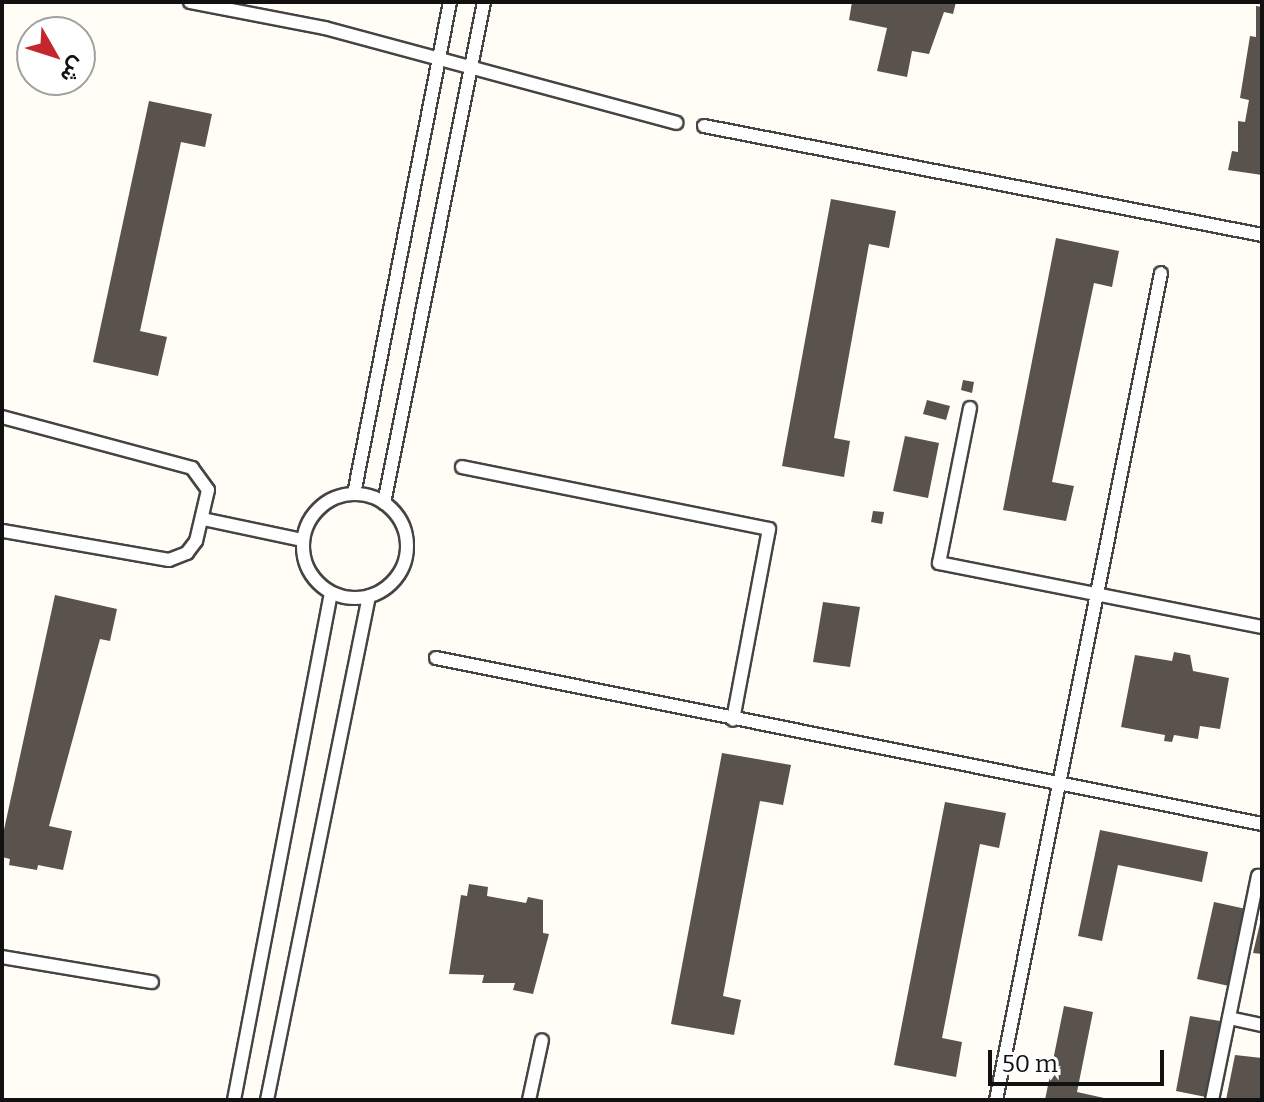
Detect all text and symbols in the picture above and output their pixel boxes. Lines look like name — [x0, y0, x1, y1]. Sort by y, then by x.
north arrow — [16, 16, 96, 96]
text: ش — [55, 51, 92, 89]
scale bar — [992, 1034, 1168, 1084]
text: 50 m — [1002, 1050, 1058, 1078]

